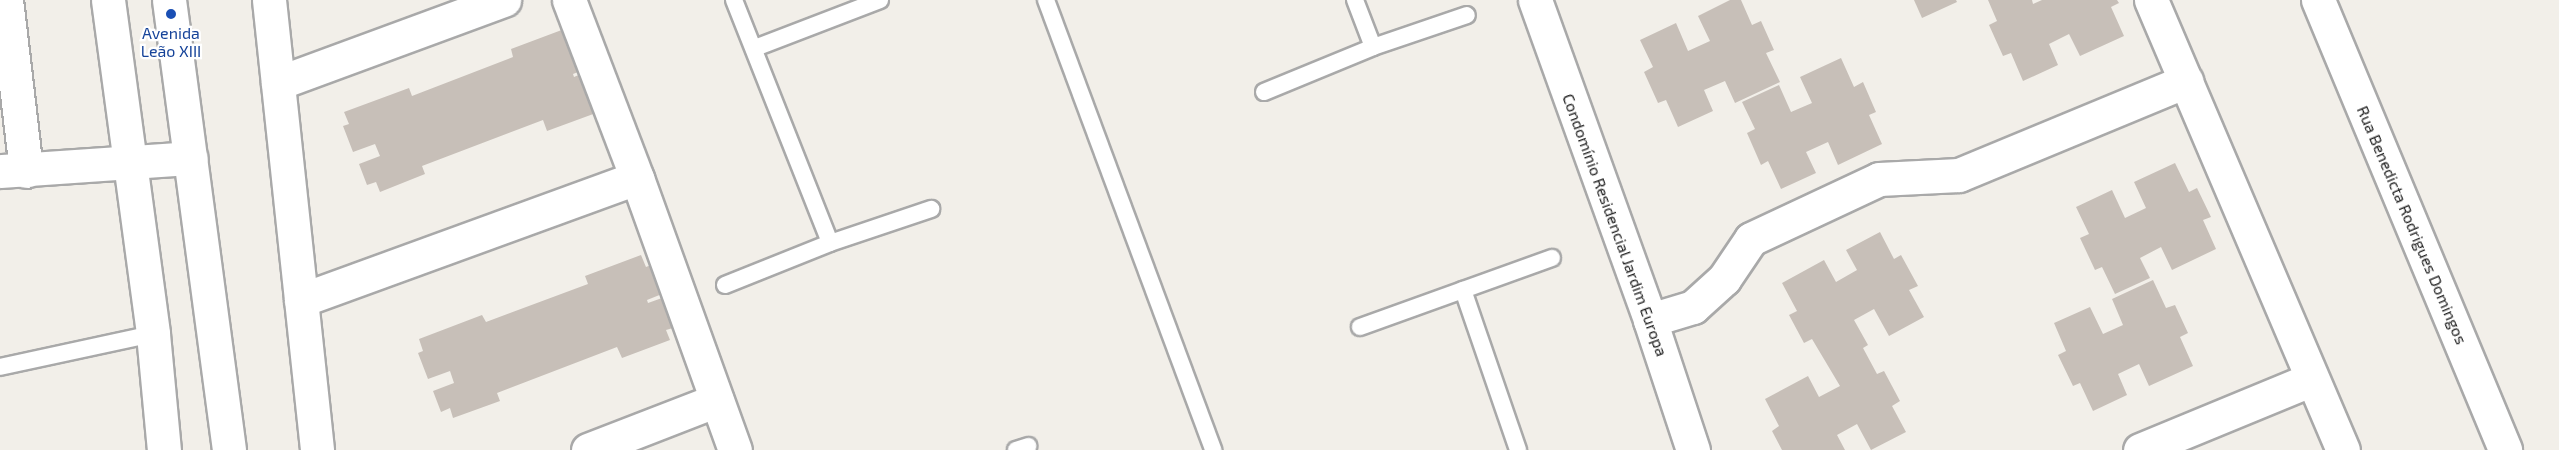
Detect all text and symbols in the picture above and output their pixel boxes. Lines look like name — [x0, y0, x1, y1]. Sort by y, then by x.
marker: Avenida Leão XIII — [164, 7, 178, 21]
place label: Avenida Leão XIII — [141, 23, 201, 61]
street label: Condomínio Residencial Jardim Europa — [1558, 91, 1672, 359]
street label: Rua Benedicta Rodrigues Domingos — [2353, 103, 2471, 347]

